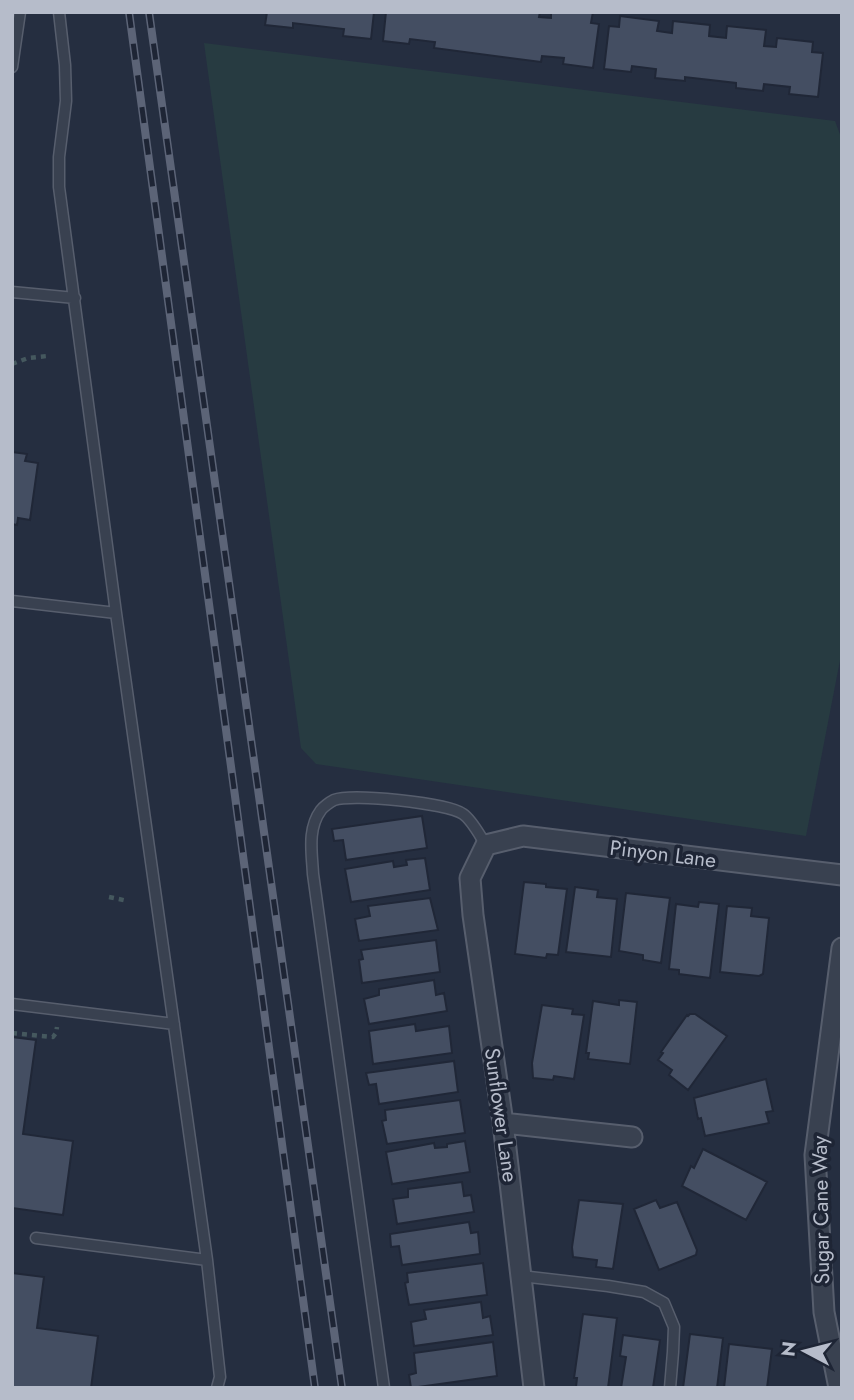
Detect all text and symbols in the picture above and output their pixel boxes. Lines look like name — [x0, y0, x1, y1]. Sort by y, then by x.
street label: Pinyon Lane — [608, 833, 718, 875]
street label: Sunflower Lane — [477, 1046, 525, 1184]
street label: Sugar Cane Way — [805, 1135, 837, 1285]
north arrow — [770, 1316, 840, 1386]
text: N — [774, 1340, 803, 1358]

